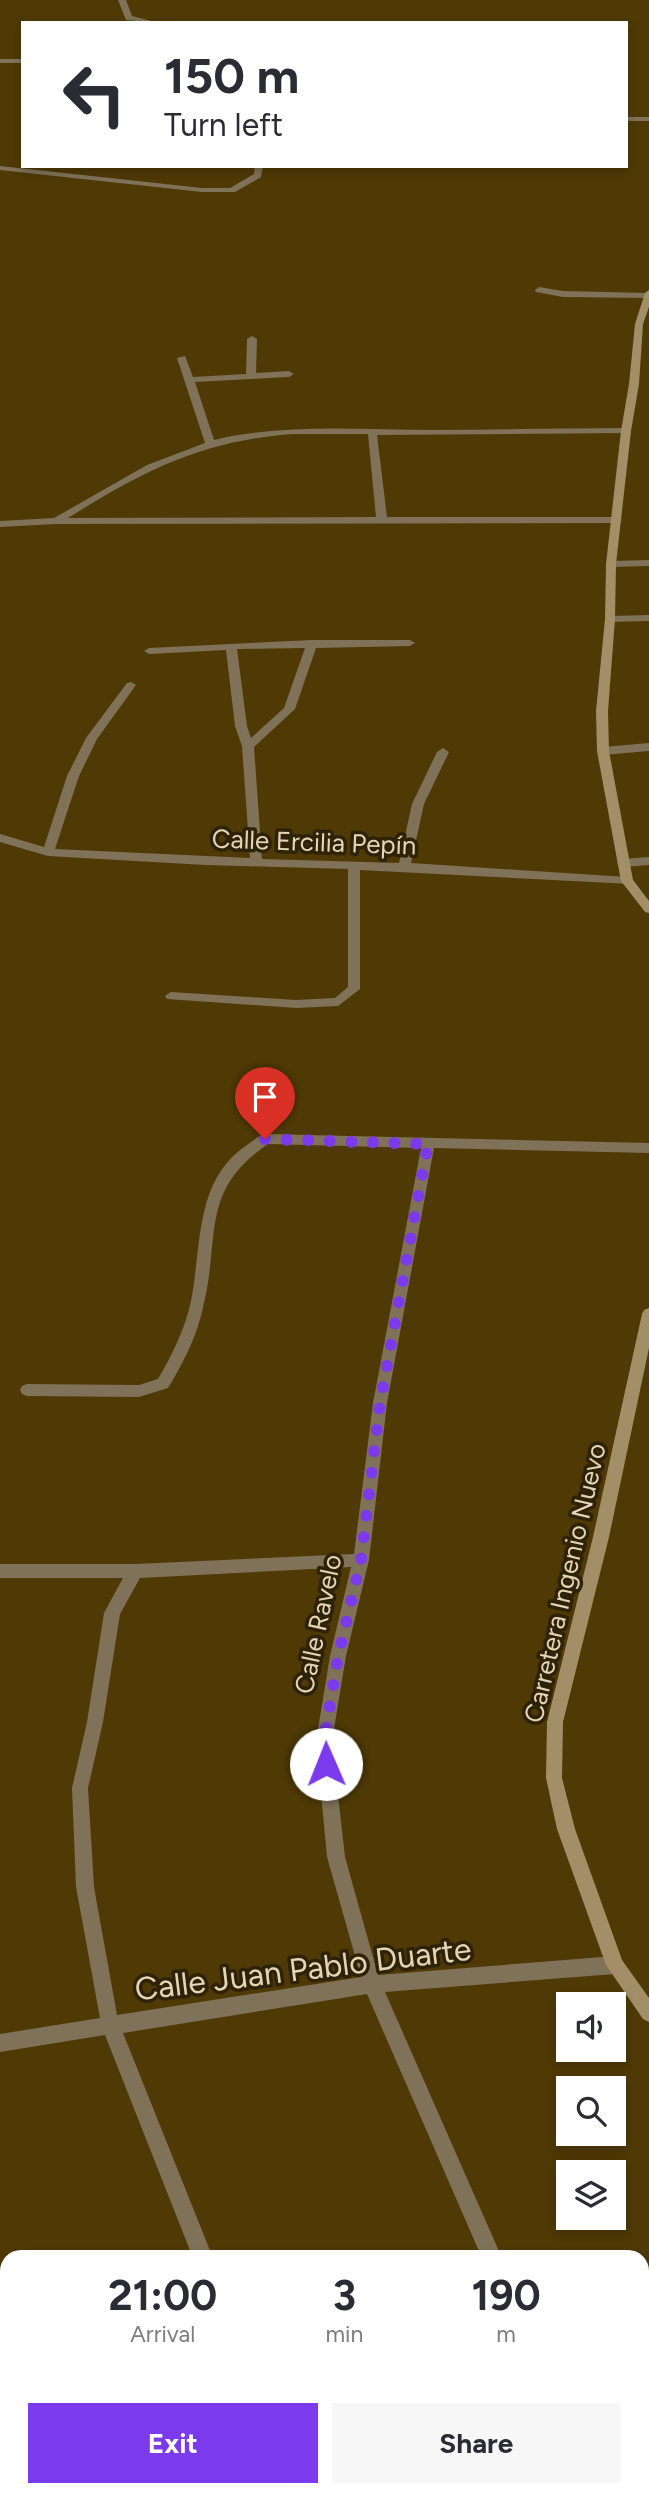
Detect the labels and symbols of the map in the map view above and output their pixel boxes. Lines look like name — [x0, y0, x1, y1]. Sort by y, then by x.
street label: Calle Ercilia Pepín — [211, 822, 417, 862]
pin — [235, 1067, 295, 1139]
street label: Carretera Ingenio Nuevo — [517, 1440, 613, 1726]
street label: Calle Ravelo — [288, 1551, 348, 1697]
position arrow — [289, 1727, 363, 1801]
street label: Calle Juan Pablo Duarte — [133, 1930, 473, 2008]

